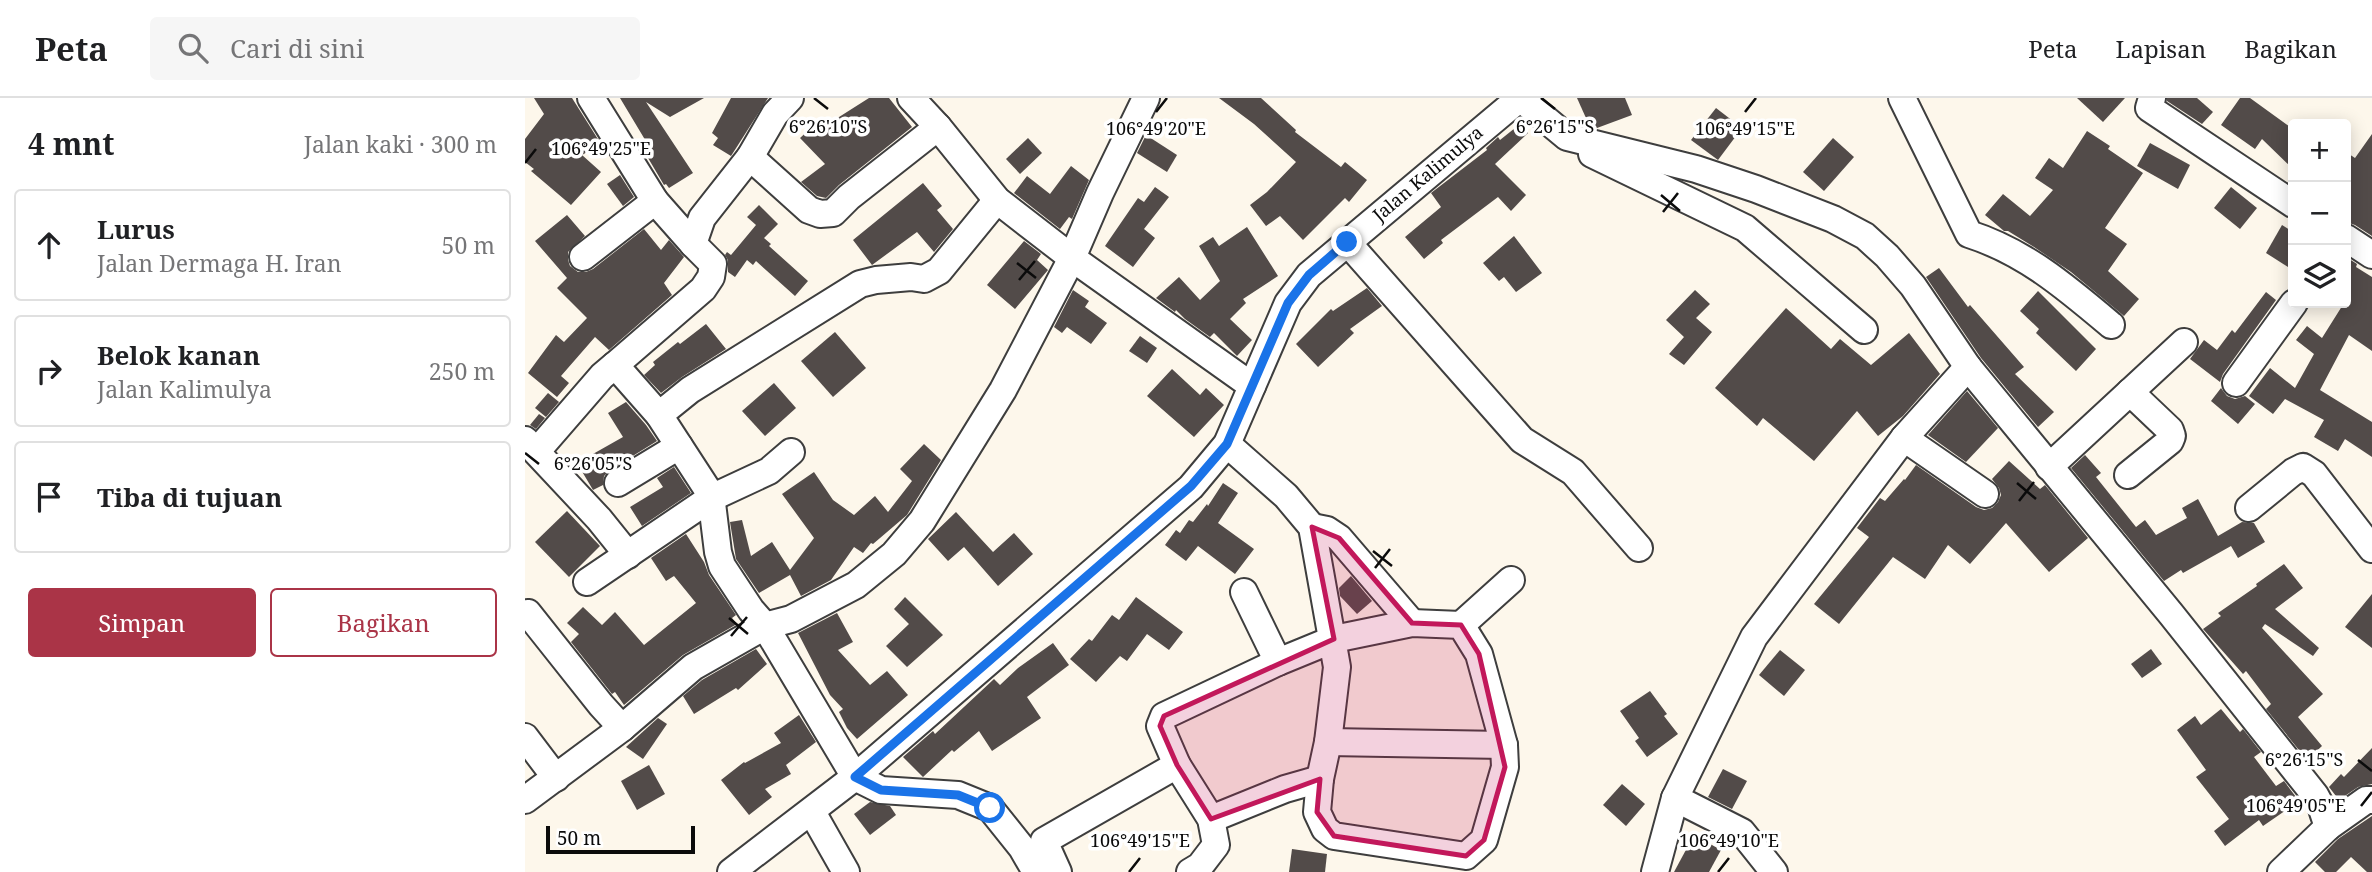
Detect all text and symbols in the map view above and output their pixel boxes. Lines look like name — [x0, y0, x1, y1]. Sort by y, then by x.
search box — [150, 17, 640, 80]
text: Peta — [35, 26, 108, 71]
icon: search — [174, 29, 212, 67]
text: Cari di sini — [230, 30, 364, 66]
text: Peta — [2028, 32, 2077, 65]
text: Lapisan — [2115, 32, 2206, 65]
text: Bagikan — [2244, 32, 2337, 65]
text: 6°26'10"S — [789, 114, 867, 138]
text: 6°26'15"S — [1516, 114, 1594, 138]
text: 106°49'20"E — [1106, 116, 1206, 140]
text: 106°49'15"E — [1695, 116, 1795, 140]
map controls — [2288, 119, 2351, 308]
button: + — [2288, 119, 2351, 182]
street label: Jalan Kalimulya — [1366, 120, 1488, 227]
text: 4 mnt — [28, 123, 115, 164]
text: Jalan kaki · 300 m — [304, 128, 497, 160]
text: 106°49'25"E — [551, 136, 651, 160]
button: − — [2288, 182, 2351, 245]
text: Lurus — [97, 211, 175, 247]
icon: ahead — [30, 226, 68, 264]
route end — [1331, 226, 1362, 257]
text: 50 m — [442, 229, 495, 261]
button: layers — [2288, 245, 2351, 308]
text: Jalan Dermaga H. Iran — [97, 247, 341, 279]
text: Belok kanan — [97, 337, 260, 373]
icon: right — [30, 352, 68, 390]
text: 250 m — [429, 355, 495, 387]
text: Jalan Kalimulya — [97, 373, 272, 405]
text: 6°26'05"S — [554, 451, 632, 475]
icon: arrive — [30, 478, 68, 516]
text: Tiba di tujuan — [97, 479, 282, 515]
button: Simpan — [28, 588, 256, 657]
button: Bagikan — [270, 588, 497, 657]
text: 6°26'15"S — [2265, 747, 2343, 771]
route start — [974, 792, 1005, 823]
text: 106°49'05"E — [2246, 793, 2346, 817]
scale bar — [546, 823, 695, 855]
text: 50 m — [557, 825, 601, 851]
text: 106°49'15"E — [1090, 828, 1190, 852]
text: 106°49'10"E — [1679, 828, 1779, 852]

